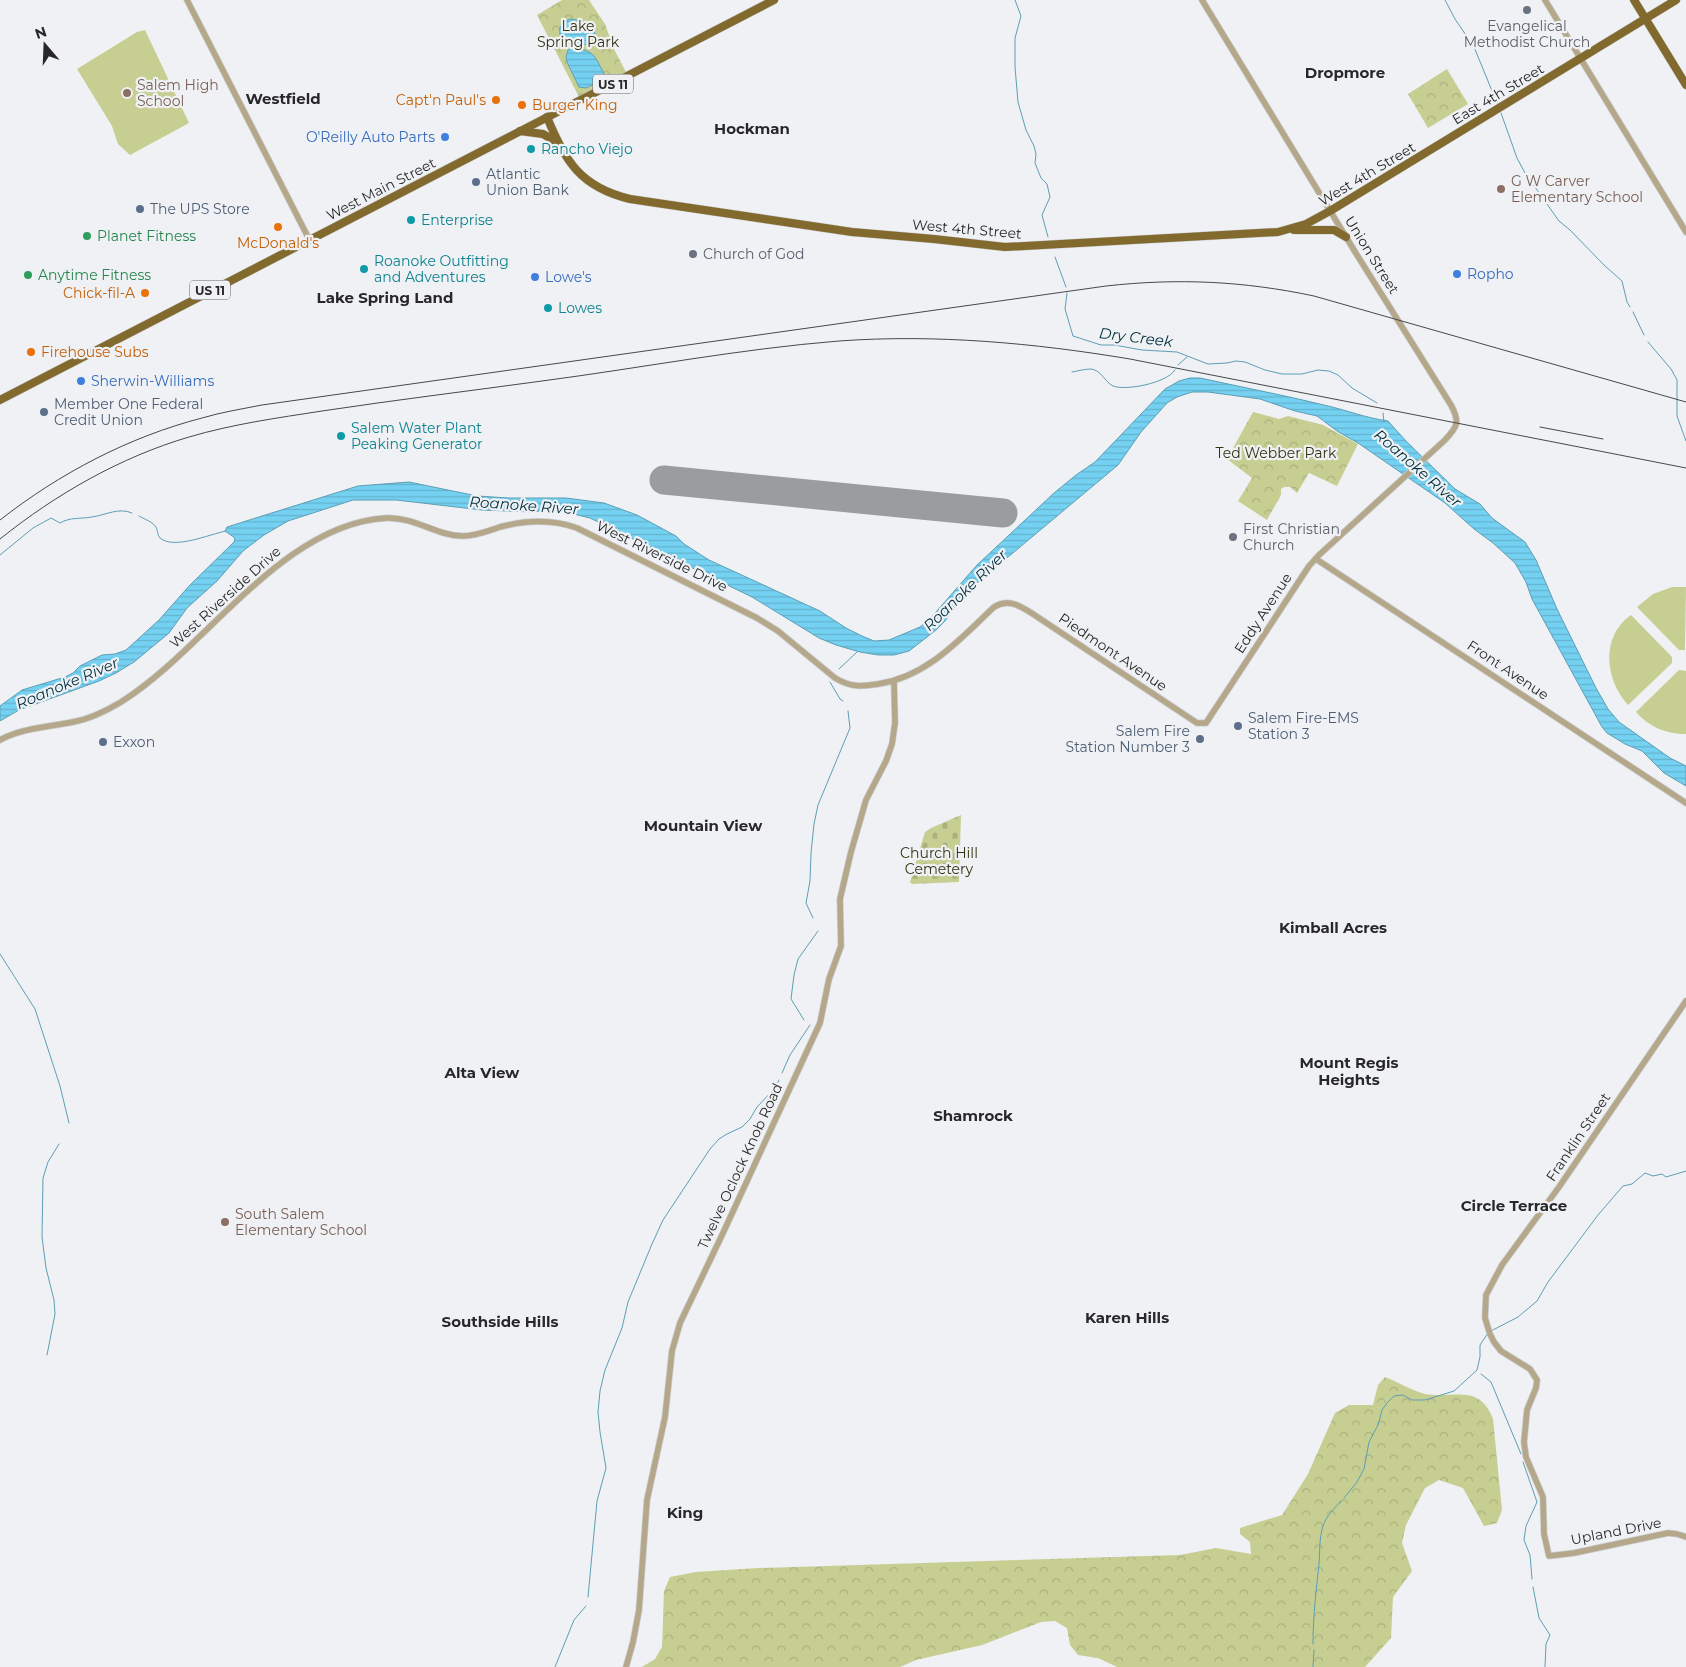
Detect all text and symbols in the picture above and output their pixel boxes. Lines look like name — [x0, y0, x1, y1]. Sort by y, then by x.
marker: Evangelical Methodist Church — [1521, 4, 1533, 16]
park label: Lake Spring Park — [537, 17, 620, 51]
place label: Evangelical Methodist Church — [1464, 17, 1590, 51]
north arrow — [20, 20, 70, 70]
text: N — [32, 22, 49, 43]
street label: East 4th Street — [1449, 59, 1548, 129]
district label: Dropmore — [1305, 63, 1385, 82]
road number: US 11 — [593, 74, 633, 94]
place label: Salem High School — [137, 76, 219, 110]
marker: Salem High School — [121, 87, 133, 99]
district label: Westfield — [245, 89, 321, 108]
place label: Capt'n Paul's — [396, 91, 486, 109]
marker: Capt'n Paul's — [490, 94, 502, 106]
place label: Burger King — [532, 96, 618, 114]
marker: Burger King — [516, 99, 528, 111]
district label: Hockman — [714, 119, 790, 138]
place label: O'Reilly Auto Parts — [306, 128, 435, 146]
marker: O'Reilly Auto Parts — [439, 131, 451, 143]
street label: West 4th Street — [1315, 138, 1419, 210]
place label: Rancho Viejo — [541, 140, 633, 158]
marker: Rancho Viejo — [525, 143, 537, 155]
street label: West Main Street — [323, 154, 439, 224]
place label: Atlantic Union Bank — [486, 165, 570, 199]
place label: G W Carver Elementary School — [1511, 172, 1643, 206]
marker: Atlantic Union Bank — [470, 176, 482, 188]
marker: G W Carver Elementary School — [1495, 183, 1507, 195]
place label: The UPS Store — [150, 200, 250, 218]
marker: The UPS Store — [134, 203, 146, 215]
place label: Enterprise — [421, 211, 493, 229]
street label: Union Street — [1341, 213, 1403, 298]
marker: Enterprise — [405, 214, 417, 226]
street label: West 4th Street — [912, 215, 1023, 243]
marker: McDonald's — [272, 221, 284, 233]
place label: Planet Fitness — [97, 227, 196, 245]
marker: Planet Fitness — [81, 230, 93, 242]
place label: McDonald's — [237, 234, 319, 252]
place label: Church of God — [703, 245, 804, 263]
marker: Church of God — [687, 248, 699, 260]
place label: Roanoke Outfitting and Adventures — [374, 252, 509, 286]
marker: Roanoke Outfitting and Adventures — [358, 263, 370, 275]
place label: Ropho — [1467, 265, 1514, 283]
place label: Anytime Fitness — [38, 266, 151, 284]
place label: Lowe's — [545, 268, 592, 286]
marker: Ropho — [1451, 268, 1463, 280]
marker: Anytime Fitness — [22, 269, 34, 281]
marker: Lowe's — [529, 271, 541, 283]
road number: US 11 — [190, 280, 230, 300]
place label: Chick-fil-A — [63, 284, 136, 302]
marker: Chick-fil-A — [139, 287, 151, 299]
district label: Lake Spring Land — [317, 288, 453, 307]
place label: Lowes — [558, 299, 602, 317]
marker: Lowes — [542, 302, 554, 314]
water label: Dry Creek — [1098, 323, 1175, 351]
place label: Firehouse Subs — [41, 343, 149, 361]
marker: Firehouse Subs — [25, 346, 37, 358]
place label: Sherwin-Williams — [91, 372, 214, 390]
marker: Sherwin-Williams — [75, 375, 87, 387]
place label: Member One Federal Credit Union — [54, 395, 203, 429]
marker: Member One Federal Credit Union — [38, 406, 50, 418]
place label: Salem Water Plant Peaking Generator — [351, 419, 483, 453]
water label: Roanoke River — [1370, 425, 1466, 512]
marker: Salem Water Plant Peaking Generator — [335, 430, 347, 442]
park label: Ted Webber Park — [1216, 444, 1337, 462]
water label: Roanoke River — [469, 492, 580, 518]
street label: West Riverside Drive — [594, 516, 730, 596]
place label: First Christian Church — [1243, 520, 1340, 554]
marker: First Christian Church — [1227, 531, 1239, 543]
street label: West Riverside Drive — [166, 542, 284, 652]
water label: Roanoke River — [919, 544, 1012, 635]
street label: Eddy Avenue — [1230, 569, 1296, 657]
street label: Piedmont Avenue — [1055, 609, 1171, 695]
street label: Front Avenue — [1464, 636, 1552, 704]
water label: Roanoke River — [13, 652, 122, 713]
place label: Salem Fire-EMS Station 3 — [1248, 709, 1359, 743]
marker: Salem Fire-EMS Station 3 — [1232, 720, 1244, 732]
place label: Salem Fire Station Number 3 — [1066, 722, 1190, 756]
place label: Exxon — [113, 733, 155, 751]
marker: Salem Fire Station Number 3 — [1194, 733, 1206, 745]
marker: Exxon — [97, 736, 109, 748]
district label: Mountain View — [644, 816, 763, 835]
park label: Church Hill Cemetery — [900, 844, 978, 878]
district label: Kimball Acres — [1279, 918, 1387, 937]
district label: Mount Regis Heights — [1299, 1053, 1399, 1089]
district label: Alta View — [444, 1063, 520, 1082]
street label: Twelve Oclock Knob Road — [694, 1080, 786, 1252]
street label: Franklin Street — [1542, 1089, 1614, 1185]
district label: Shamrock — [933, 1106, 1013, 1125]
district label: Circle Terrace — [1461, 1196, 1567, 1215]
place label: South Salem Elementary School — [235, 1205, 367, 1239]
marker: South Salem Elementary School — [219, 1216, 231, 1228]
district label: Karen Hills — [1085, 1308, 1169, 1327]
district label: Southside Hills — [442, 1312, 558, 1331]
district label: King — [667, 1503, 703, 1522]
street label: Upland Drive — [1569, 1513, 1663, 1549]

